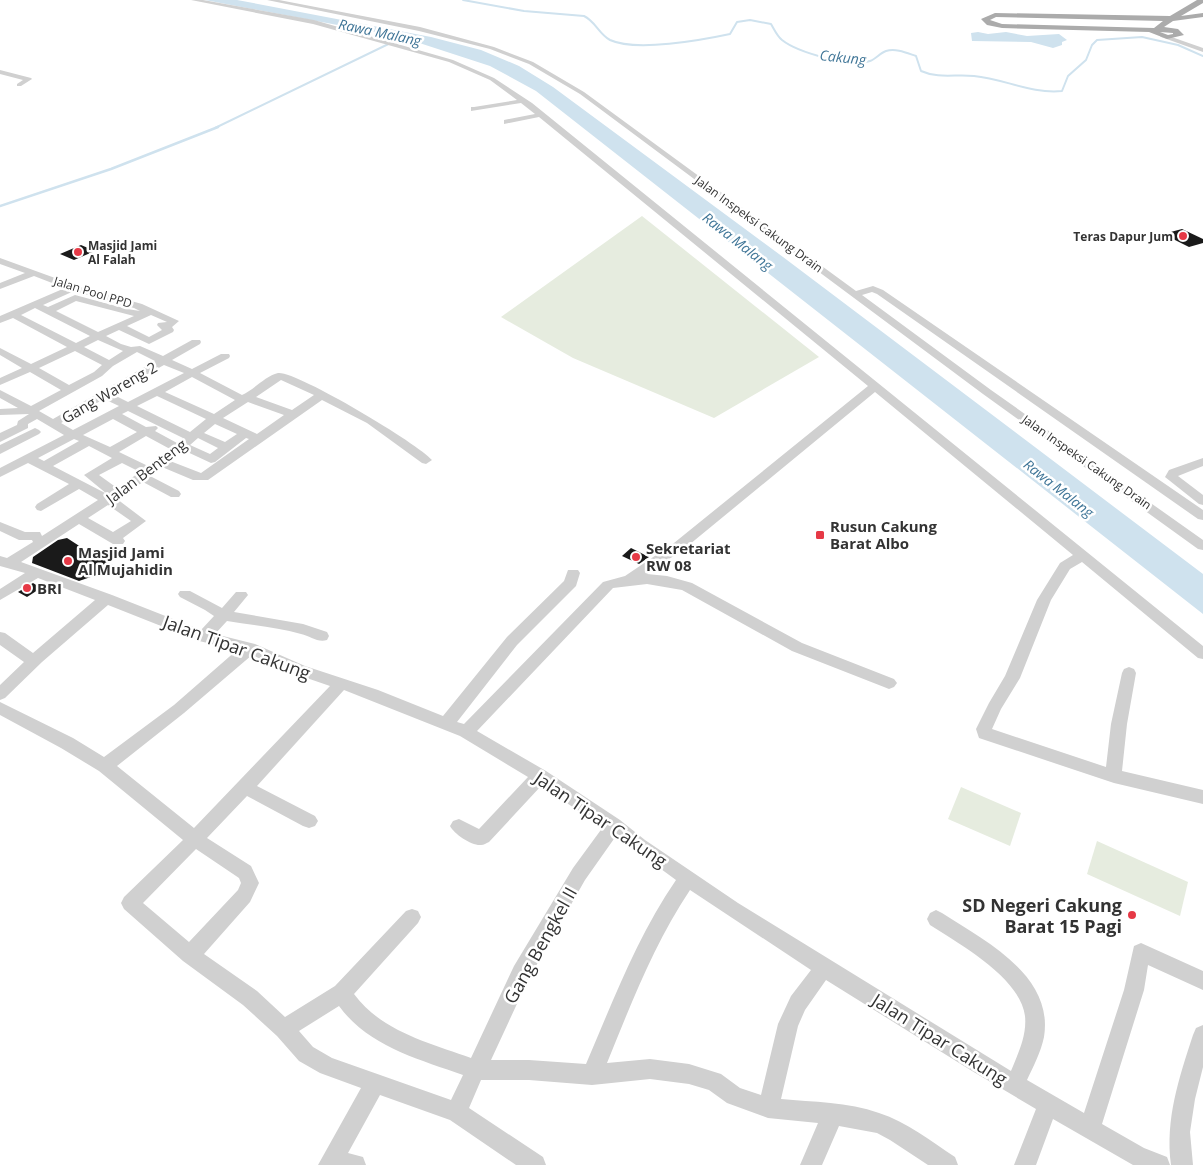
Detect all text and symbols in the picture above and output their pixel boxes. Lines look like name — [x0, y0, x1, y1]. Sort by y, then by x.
water label: Rawa Malang — [337, 14, 424, 50]
water label: Cakung — [819, 45, 868, 69]
street label: Jalan Inspeksi Cakung Drain — [691, 171, 826, 276]
water label: Rawa Malang — [699, 208, 777, 275]
place label: Teras Dapur Jum — [1073, 228, 1173, 245]
marker: Teras Dapur Jum — [1177, 230, 1189, 242]
place label: Masjid Jami Al Falah — [88, 237, 157, 268]
marker: Masjid Jami Al Falah — [72, 246, 84, 258]
street label: Jalan Pool PPD — [51, 272, 134, 312]
street label: Gang Wareng 2 — [58, 357, 160, 427]
street label: Jalan Inspeksi Cakung Drain — [1018, 410, 1155, 513]
street label: Jalan Benteng — [100, 434, 190, 509]
water label: Rawa Malang — [1020, 455, 1098, 522]
place label: Rusun Cakung Barat Albo — [830, 516, 937, 553]
marker: Rusun Cakung Barat Albo — [814, 529, 826, 541]
place label: Sekretariat RW 08 — [646, 538, 731, 575]
place label: Masjid Jami Al Mujahidin — [78, 542, 173, 579]
marker: Sekretariat RW 08 — [630, 551, 642, 563]
marker: Masjid Jami Al Mujahidin — [62, 555, 74, 567]
place label: BRI — [37, 578, 62, 598]
marker: BRI — [21, 582, 33, 594]
street label: Jalan Tipar Cakung — [158, 608, 314, 685]
street label: Jalan Tipar Cakung — [528, 765, 672, 872]
street label: Gang Bengkel II — [498, 882, 582, 1008]
place label: SD Negeri Cakung Barat 15 Pagi — [962, 893, 1122, 938]
marker: SD Negeri Cakung Barat 15 Pagi — [1126, 909, 1138, 921]
street label: Jalan Tipar Cakung — [866, 987, 1012, 1090]

